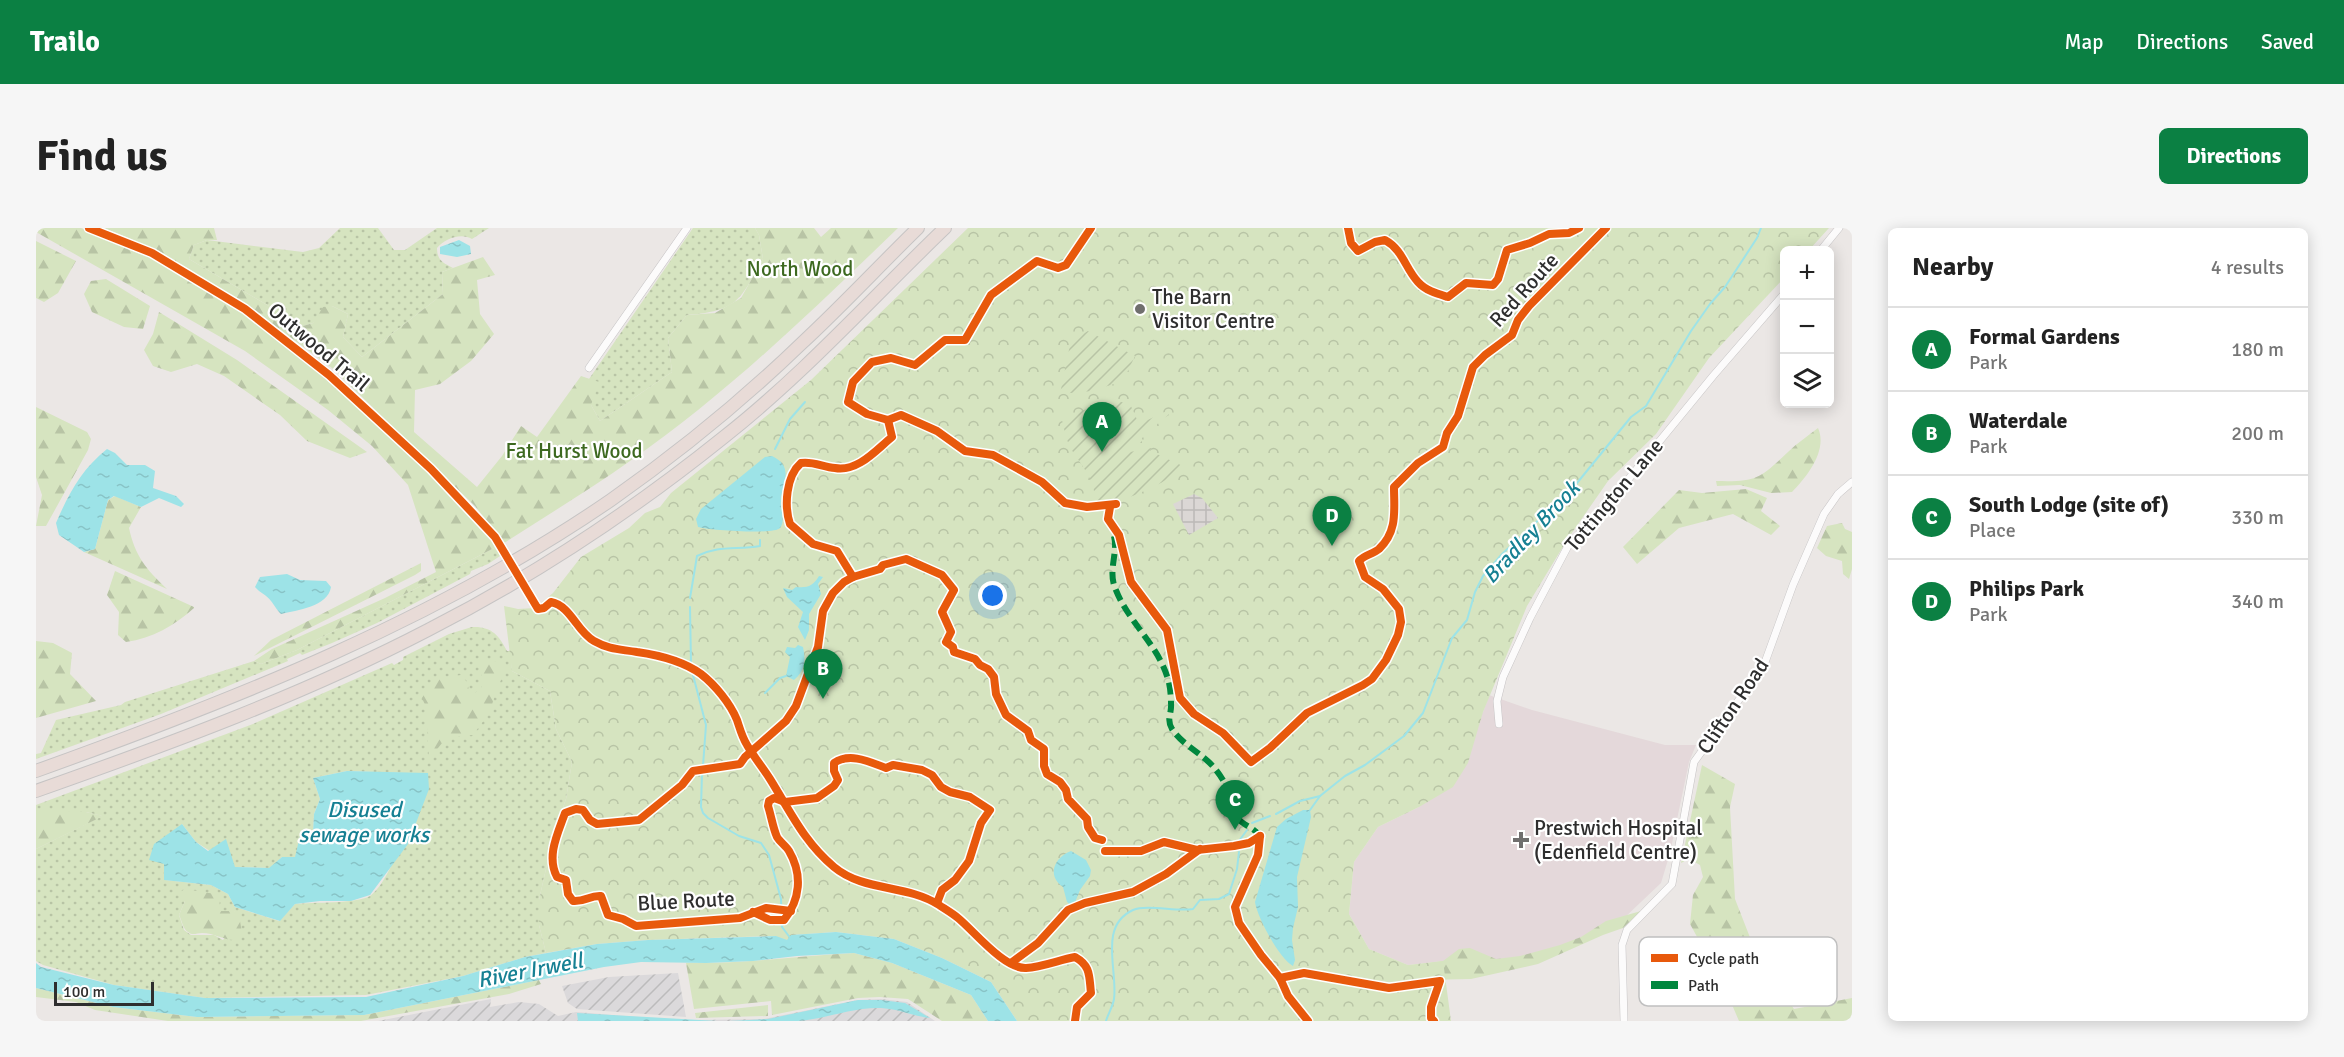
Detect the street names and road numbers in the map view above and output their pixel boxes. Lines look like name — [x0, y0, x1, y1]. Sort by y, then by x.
street label: Red Route — [1484, 247, 1564, 333]
street label: Outwood Trail — [263, 297, 375, 397]
street label: Tottington Lane — [1559, 433, 1669, 557]
street label: Clifton Road — [1692, 653, 1774, 759]
street label: Blue Route — [637, 885, 735, 917]

